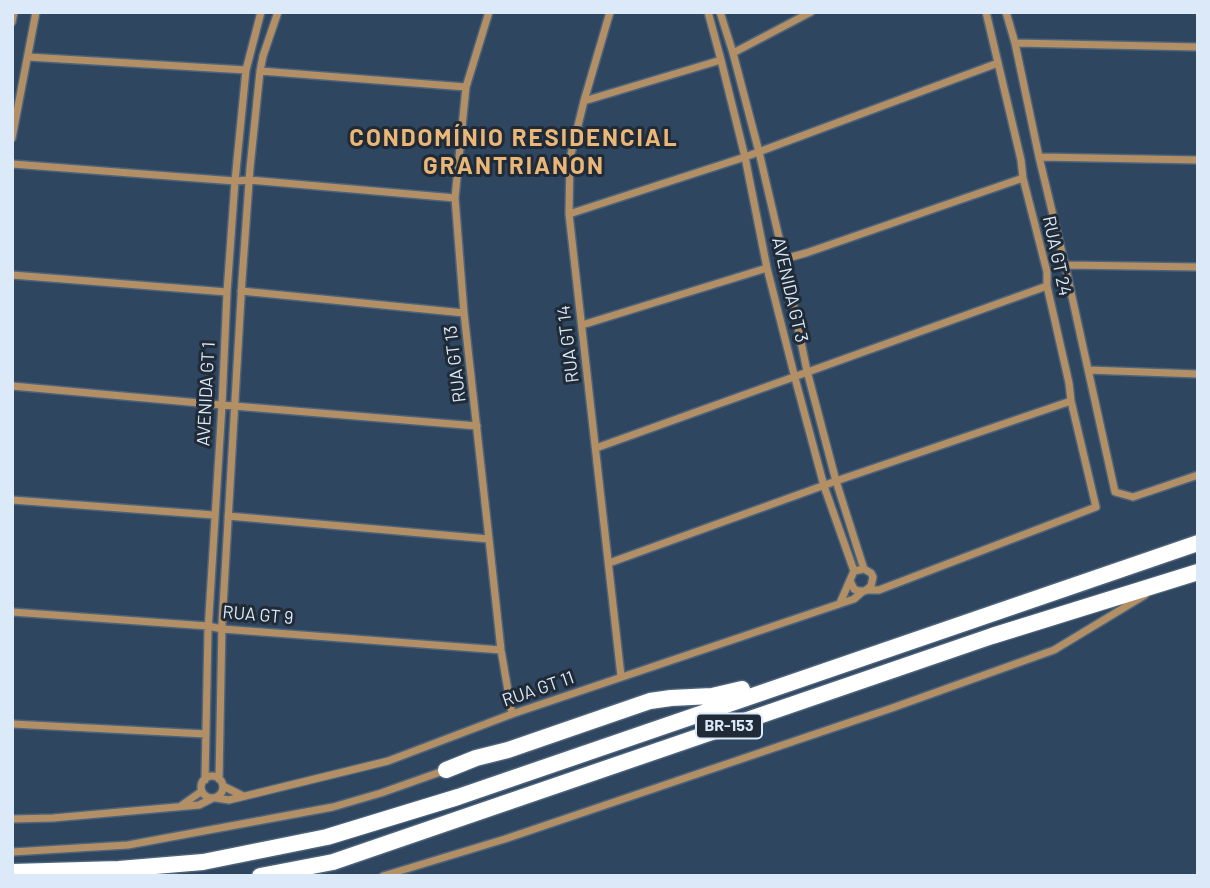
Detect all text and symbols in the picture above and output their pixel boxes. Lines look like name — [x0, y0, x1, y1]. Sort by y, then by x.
district label: CONDOMÍNIO RESIDENCIAL GRANTRIANON — [352, 124, 676, 180]
street label: RUA GT 24 — [1038, 214, 1076, 298]
street label: AVENIDA GT 3 — [767, 235, 813, 345]
street label: RUA GT 14 — [553, 304, 583, 384]
street label: RUA GT 13 — [440, 324, 470, 404]
street label: AVENIDA GT 1 — [192, 341, 220, 447]
street label: RUA GT 9 — [222, 601, 294, 629]
street label: RUA GT 11 — [499, 667, 577, 711]
road number: BR-153 — [696, 713, 762, 738]

